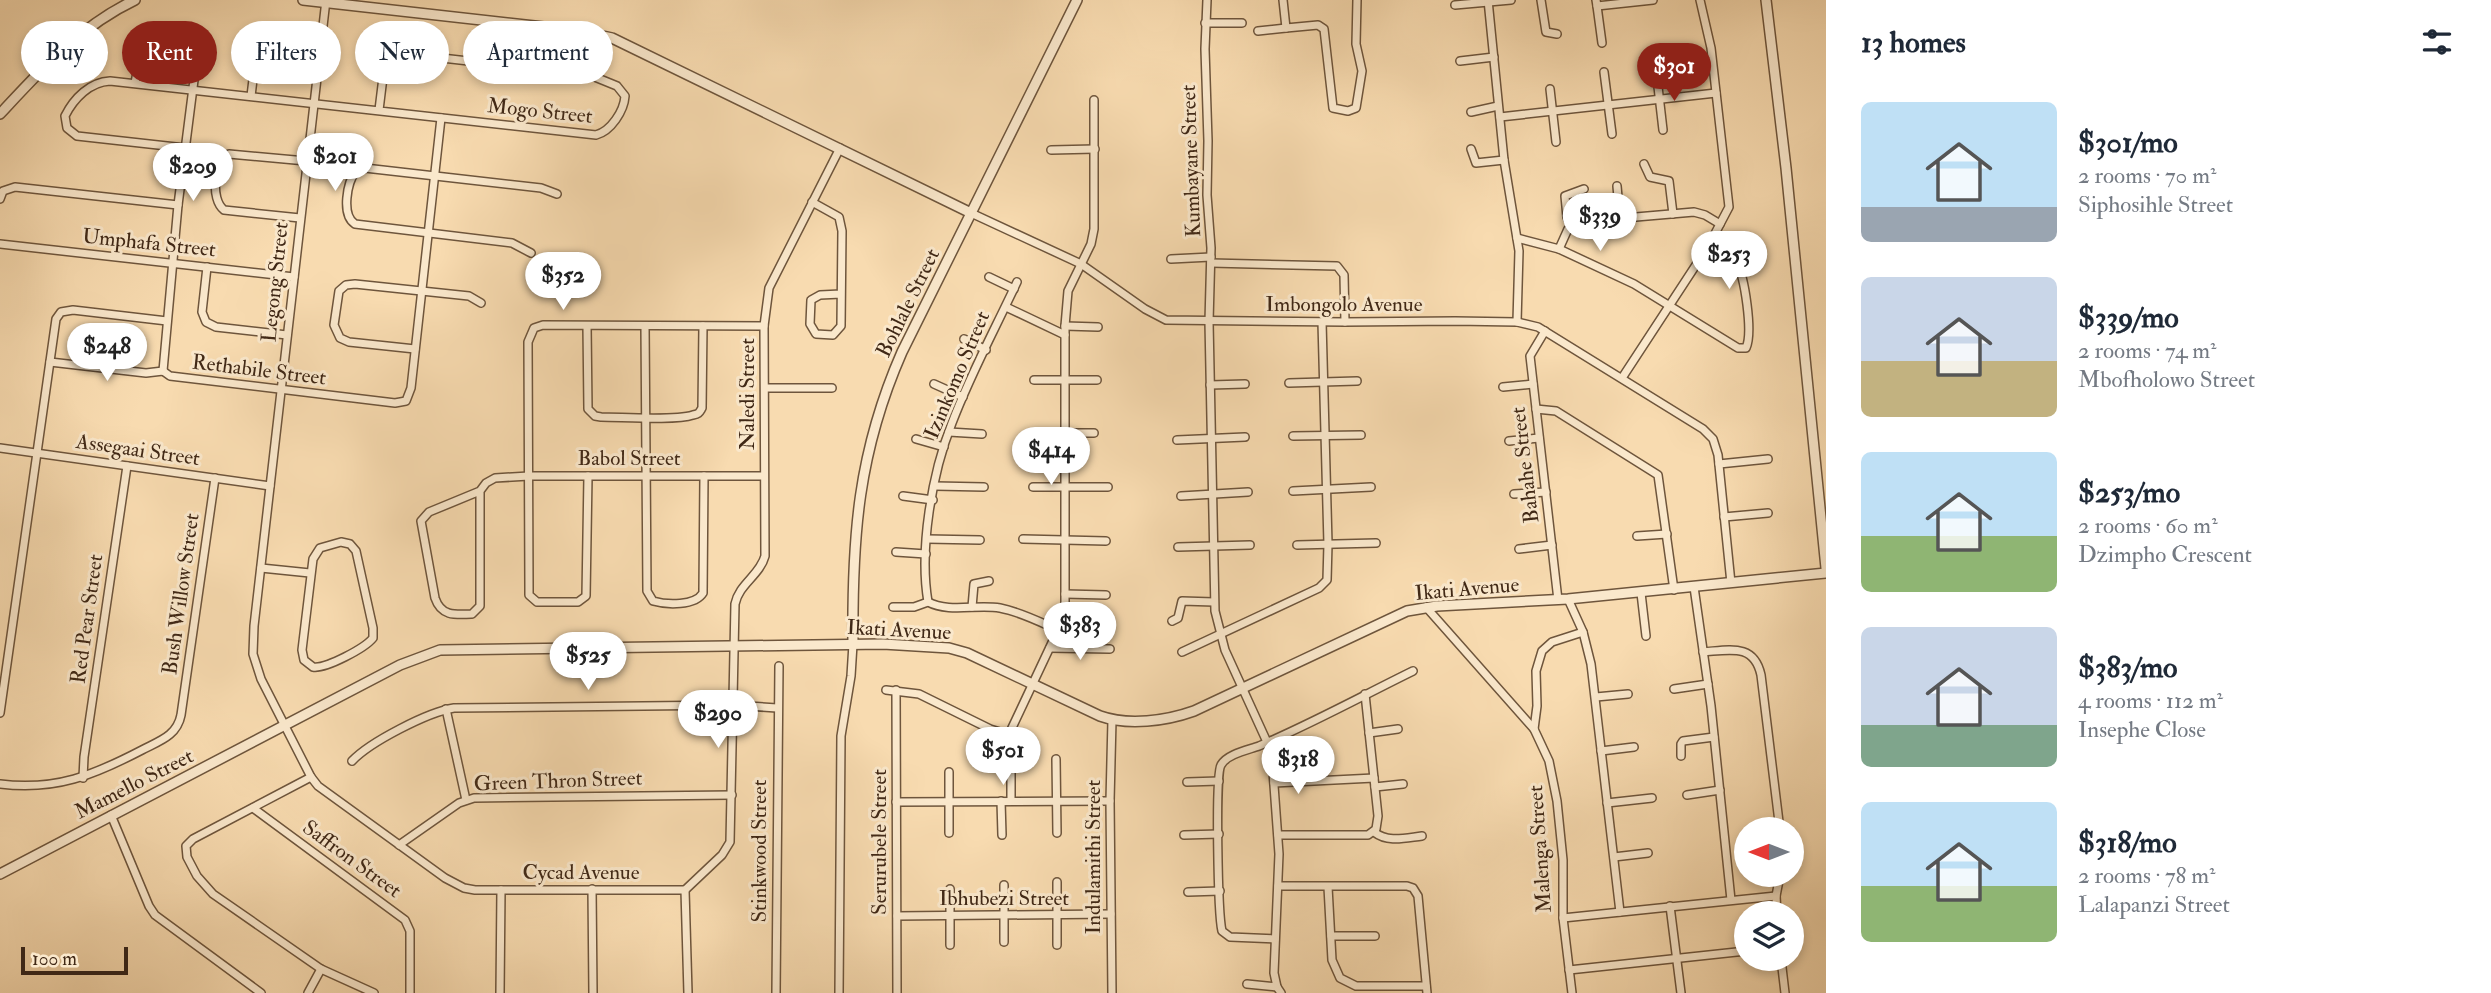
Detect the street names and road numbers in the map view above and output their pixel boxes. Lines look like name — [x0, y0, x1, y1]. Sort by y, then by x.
street label: Kumbayane Street — [1175, 84, 1207, 238]
street label: Mogo Street — [486, 92, 594, 130]
street label: Legong Street — [255, 220, 295, 343]
street label: Umphafa Street — [81, 223, 217, 263]
street label: Bohlale Street — [870, 244, 946, 362]
street label: Imbongolo Avenue — [1266, 291, 1423, 318]
street label: Izinkomo Street — [918, 307, 996, 443]
street label: Naledi Street — [734, 338, 761, 450]
street label: Rethabile Street — [190, 348, 328, 392]
street label: Bahahe Street — [1504, 405, 1546, 525]
street label: Assegaai Street — [73, 428, 202, 472]
street label: Babol Street — [577, 445, 681, 472]
street label: Bush Willow Street — [156, 511, 206, 676]
street label: Red Pear Street — [65, 552, 109, 685]
street label: Ikati Avenue — [1414, 571, 1520, 607]
street label: Ikati Avenue — [846, 614, 952, 646]
street label: Mamello Street — [70, 742, 198, 825]
street label: Green Thron Street — [473, 765, 643, 797]
street label: Serurubele Street — [866, 769, 893, 915]
street label: Stinkwood Street — [746, 779, 773, 923]
street label: Indulamithi Street — [1080, 779, 1107, 934]
street label: Malenga Street — [1522, 784, 1558, 914]
street label: Saffron Street — [297, 814, 407, 904]
street label: Cycad Avenue — [523, 859, 640, 886]
street label: Ibhubezi Street — [939, 885, 1069, 912]

